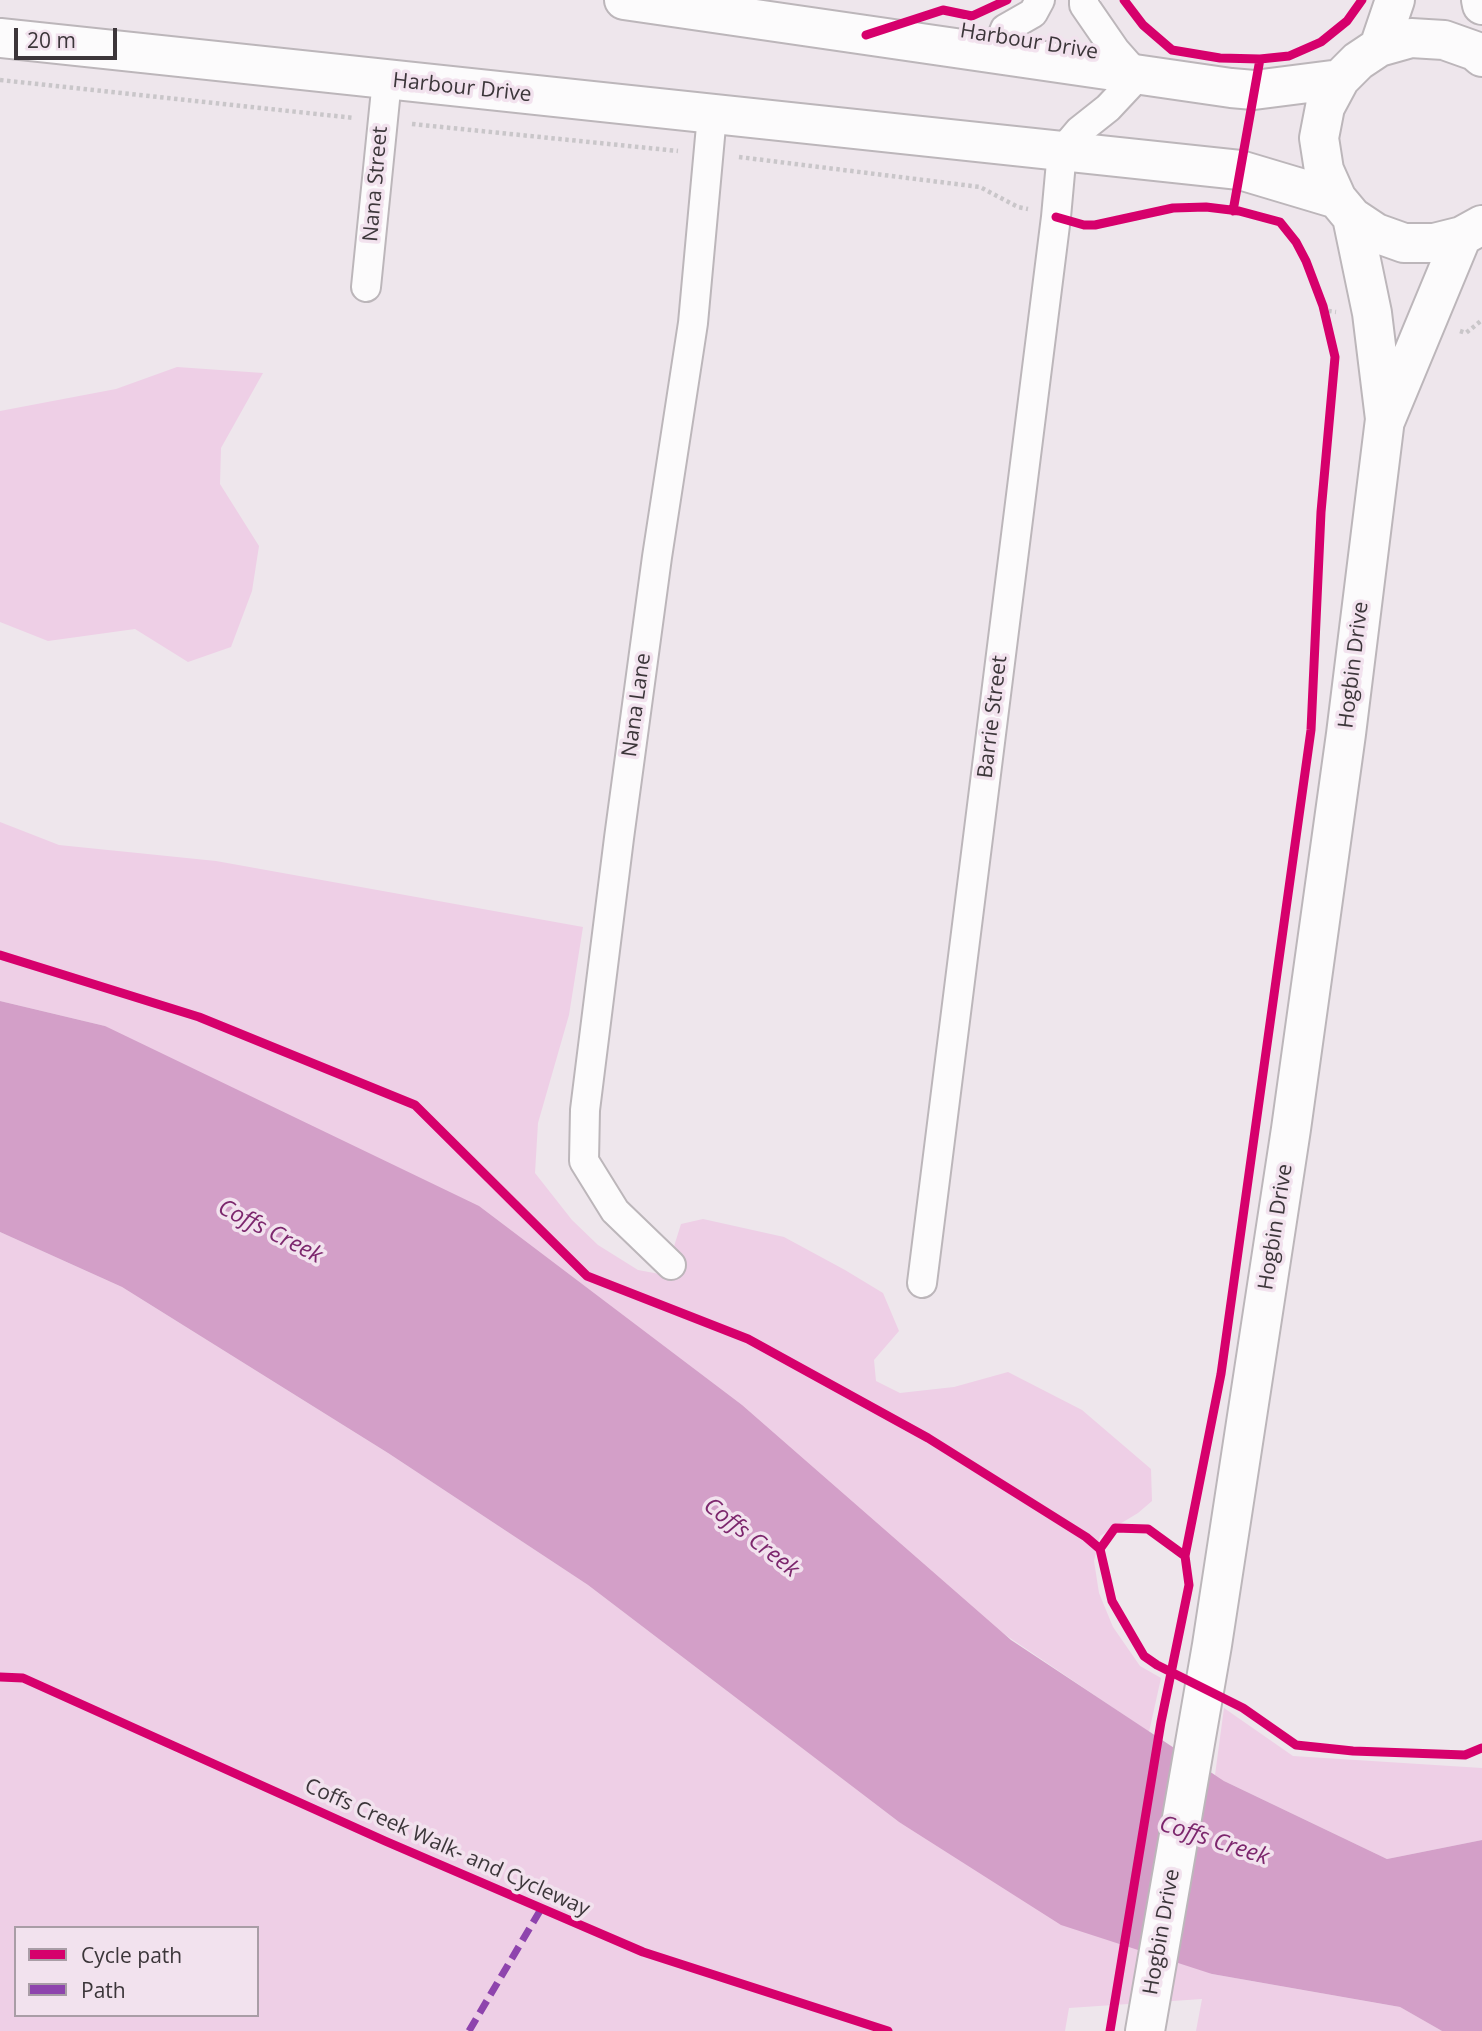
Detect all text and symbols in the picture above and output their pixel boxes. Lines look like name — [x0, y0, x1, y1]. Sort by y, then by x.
scale bar — [18, 14, 121, 58]
street label: Harbour Drive — [958, 19, 1100, 65]
text: 20 m — [27, 26, 76, 54]
street label: Harbour Drive — [391, 68, 533, 108]
street label: Nana Street — [358, 125, 394, 243]
street label: Hogbin Drive — [1334, 600, 1374, 730]
street label: Nana Lane — [617, 651, 657, 759]
street label: Barrie Street — [973, 654, 1013, 780]
street label: Hogbin Drive — [1254, 1162, 1298, 1292]
water label: Coffs Creek — [213, 1194, 327, 1270]
water label: Coffs Creek — [698, 1492, 804, 1584]
street label: Coffs Creek Walk- and Cycleway — [301, 1774, 593, 1922]
water label: Coffs Creek — [1156, 1810, 1272, 1872]
street label: Hogbin Drive — [1139, 1867, 1185, 1997]
legend — [14, 1926, 259, 2017]
text: Cycle path — [81, 1941, 182, 1969]
text: Path — [81, 1976, 126, 2004]

